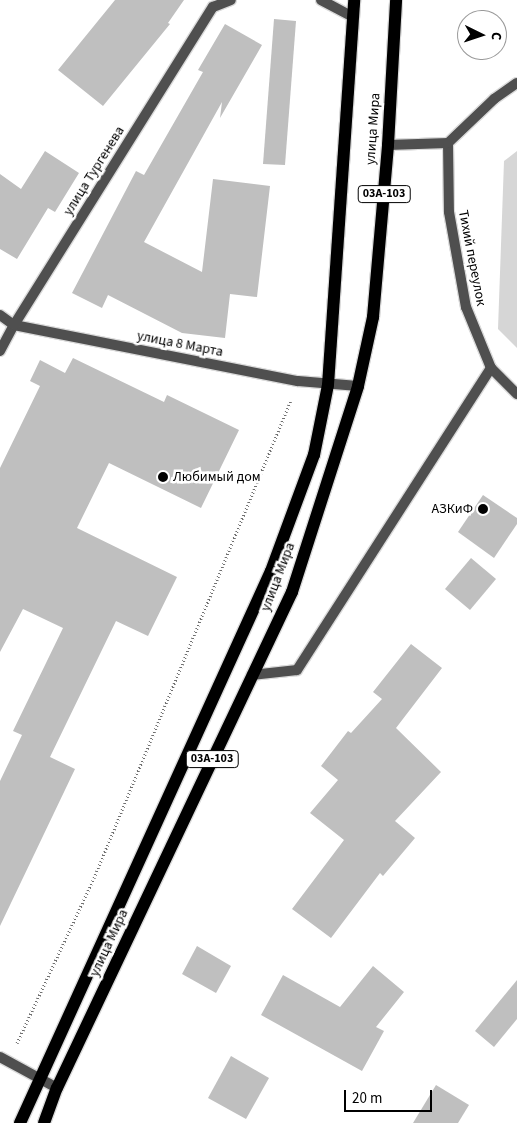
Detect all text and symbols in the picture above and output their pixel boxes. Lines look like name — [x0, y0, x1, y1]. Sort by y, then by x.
north arrow — [457, 10, 507, 60]
text: С — [486, 31, 506, 41]
street label: улица Мира — [362, 92, 384, 166]
street label: улица Тургенева — [60, 123, 128, 219]
road number: 03А-103 — [356, 184, 412, 203]
street label: Тихий переулок — [454, 209, 490, 307]
street label: улица 8 Марта — [136, 327, 224, 361]
place label: Любимый дом — [173, 469, 261, 485]
marker: Любимый дом — [157, 471, 169, 483]
place label: АЗКиФ — [431, 501, 473, 517]
marker: АЗКиФ — [477, 503, 489, 515]
street label: улица Мира — [257, 540, 299, 614]
road number: 03А-103 — [184, 750, 240, 769]
street label: улица Мира — [86, 907, 132, 979]
scale bar — [347, 1080, 434, 1112]
text: 20 m — [352, 1088, 382, 1109]

